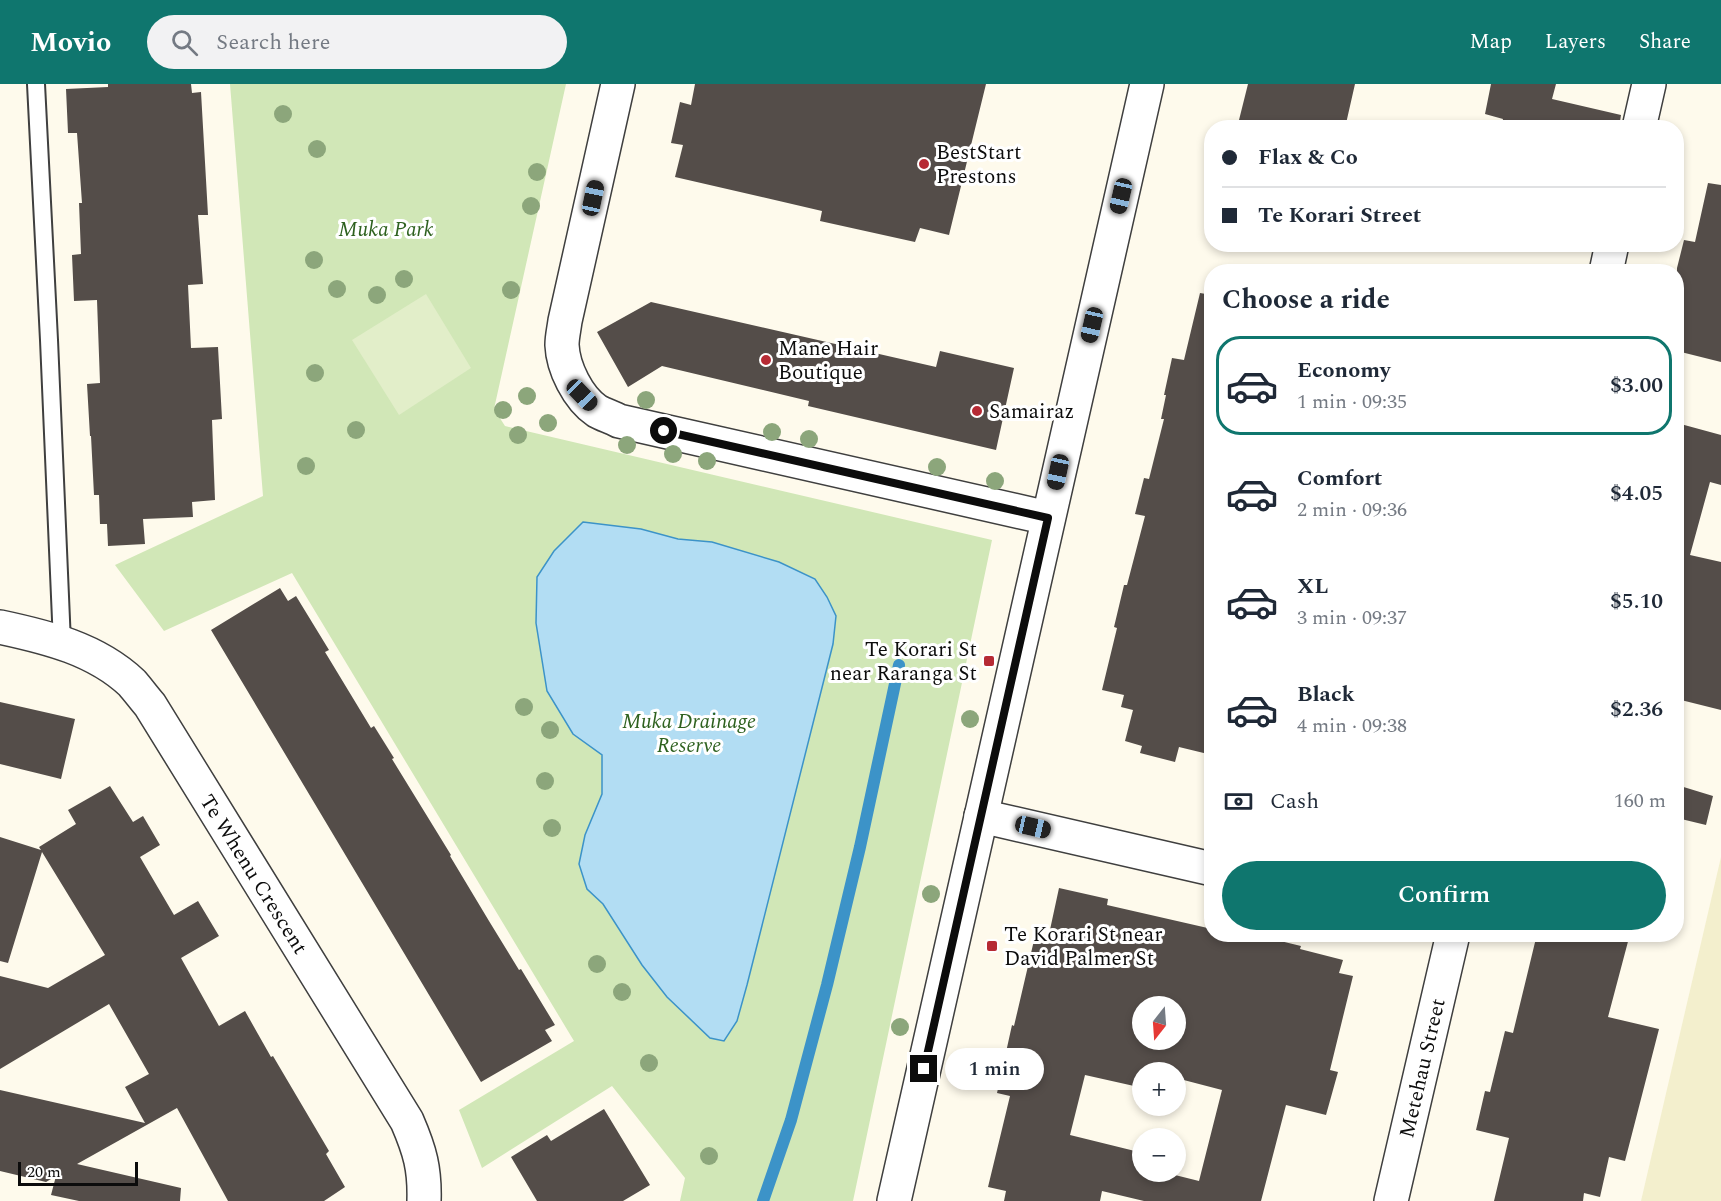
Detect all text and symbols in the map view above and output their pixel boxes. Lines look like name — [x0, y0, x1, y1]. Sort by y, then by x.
search box — [147, 15, 567, 69]
text: Movio — [30, 21, 111, 64]
icon: search — [168, 26, 201, 59]
text: Search here — [216, 26, 330, 59]
text: Map — [1470, 26, 1512, 58]
text: Layers — [1545, 26, 1606, 58]
text: Share — [1639, 26, 1691, 58]
place label: BestStart Prestons — [936, 137, 1021, 193]
text: Flax & Co — [1258, 141, 1358, 174]
marker: BestStart Prestons — [917, 157, 931, 171]
car — [1108, 176, 1134, 216]
car — [580, 179, 606, 217]
text: Te Korari Street — [1258, 199, 1421, 232]
park label: Muka Park — [338, 214, 434, 246]
text: Choose a ride — [1222, 279, 1390, 321]
car — [1079, 305, 1105, 345]
place label: Mane Hair Boutique — [778, 333, 878, 389]
marker: Mane Hair Boutique — [759, 353, 773, 367]
text: Economy — [1297, 354, 1390, 387]
icon: car — [1225, 359, 1279, 413]
text: $3.00 — [1610, 369, 1663, 402]
car — [563, 376, 601, 414]
text: 1 min · 09:35 — [1297, 387, 1407, 417]
place label: Samairaz — [989, 396, 1074, 428]
marker: Samairaz — [970, 404, 984, 418]
route start — [650, 417, 677, 444]
car — [1045, 453, 1071, 491]
text: Comfort — [1297, 462, 1382, 495]
icon: car — [1225, 467, 1279, 521]
text: $4.05 — [1610, 477, 1663, 510]
text: 2 min · 09:36 — [1297, 495, 1407, 525]
text: XL — [1297, 570, 1328, 603]
icon: car — [1225, 575, 1279, 629]
text: $5.10 — [1610, 585, 1663, 618]
text: 3 min · 09:37 — [1297, 603, 1407, 633]
place label: Te Korari St near Raranga St — [830, 634, 977, 690]
marker: Te Korari St near Raranga St — [982, 654, 996, 668]
text: Black — [1297, 678, 1355, 711]
icon: car — [1225, 683, 1279, 737]
text: $2.36 — [1610, 693, 1663, 726]
park label: Muka Drainage Reserve — [622, 706, 756, 762]
text: 4 min · 09:38 — [1297, 711, 1407, 741]
icon: cash — [1222, 785, 1255, 818]
text: Cash — [1270, 785, 1319, 818]
text: 160 m — [1614, 786, 1666, 816]
street label: Te Whenu Crescent — [191, 788, 315, 961]
car — [1013, 814, 1053, 840]
button: Confirm — [1222, 861, 1666, 930]
place label: Te Korari St near David Palmer St — [1004, 919, 1163, 975]
marker: Te Korari St near David Palmer St — [985, 939, 999, 953]
street label: Metehau Street — [1391, 995, 1455, 1141]
north arrow — [1132, 996, 1186, 1050]
map controls — [1132, 996, 1186, 1182]
callout: 1 min — [945, 1048, 1044, 1090]
text: 1 min — [969, 1054, 1020, 1084]
route end — [910, 1055, 937, 1082]
button: + — [1132, 1062, 1186, 1116]
button: − — [1132, 1128, 1186, 1182]
scale bar — [18, 1159, 138, 1186]
text: 20 m — [27, 1160, 61, 1184]

